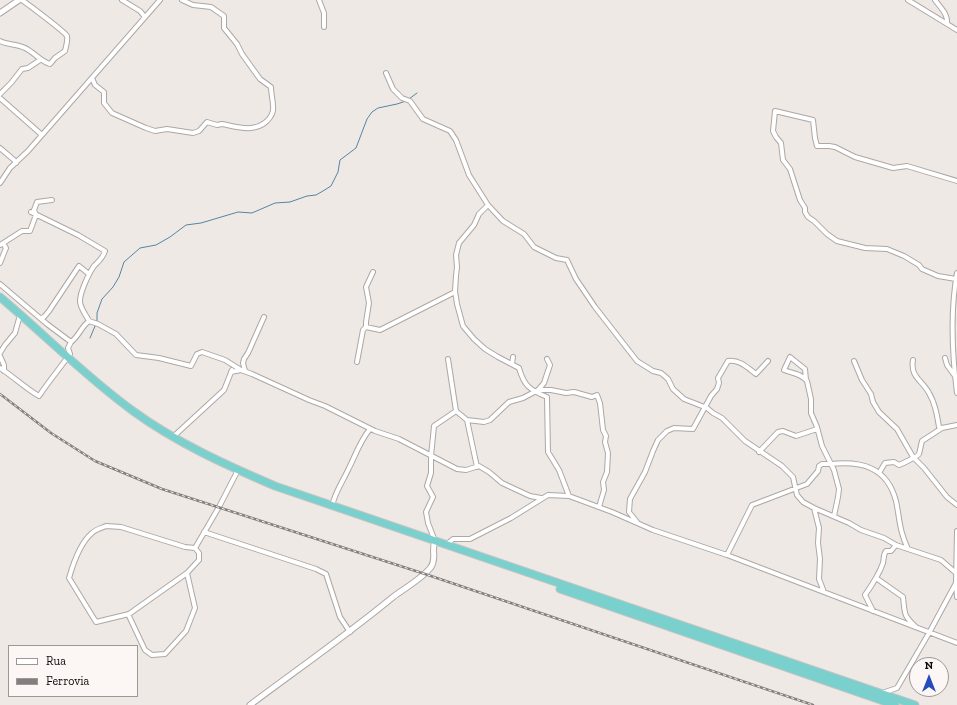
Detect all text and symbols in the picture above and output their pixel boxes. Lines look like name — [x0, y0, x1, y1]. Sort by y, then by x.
legend — [8, 645, 138, 697]
text: Rua — [46, 654, 66, 668]
north arrow — [909, 657, 949, 697]
text: N — [925, 659, 933, 672]
text: Ferrovia — [46, 674, 89, 688]

